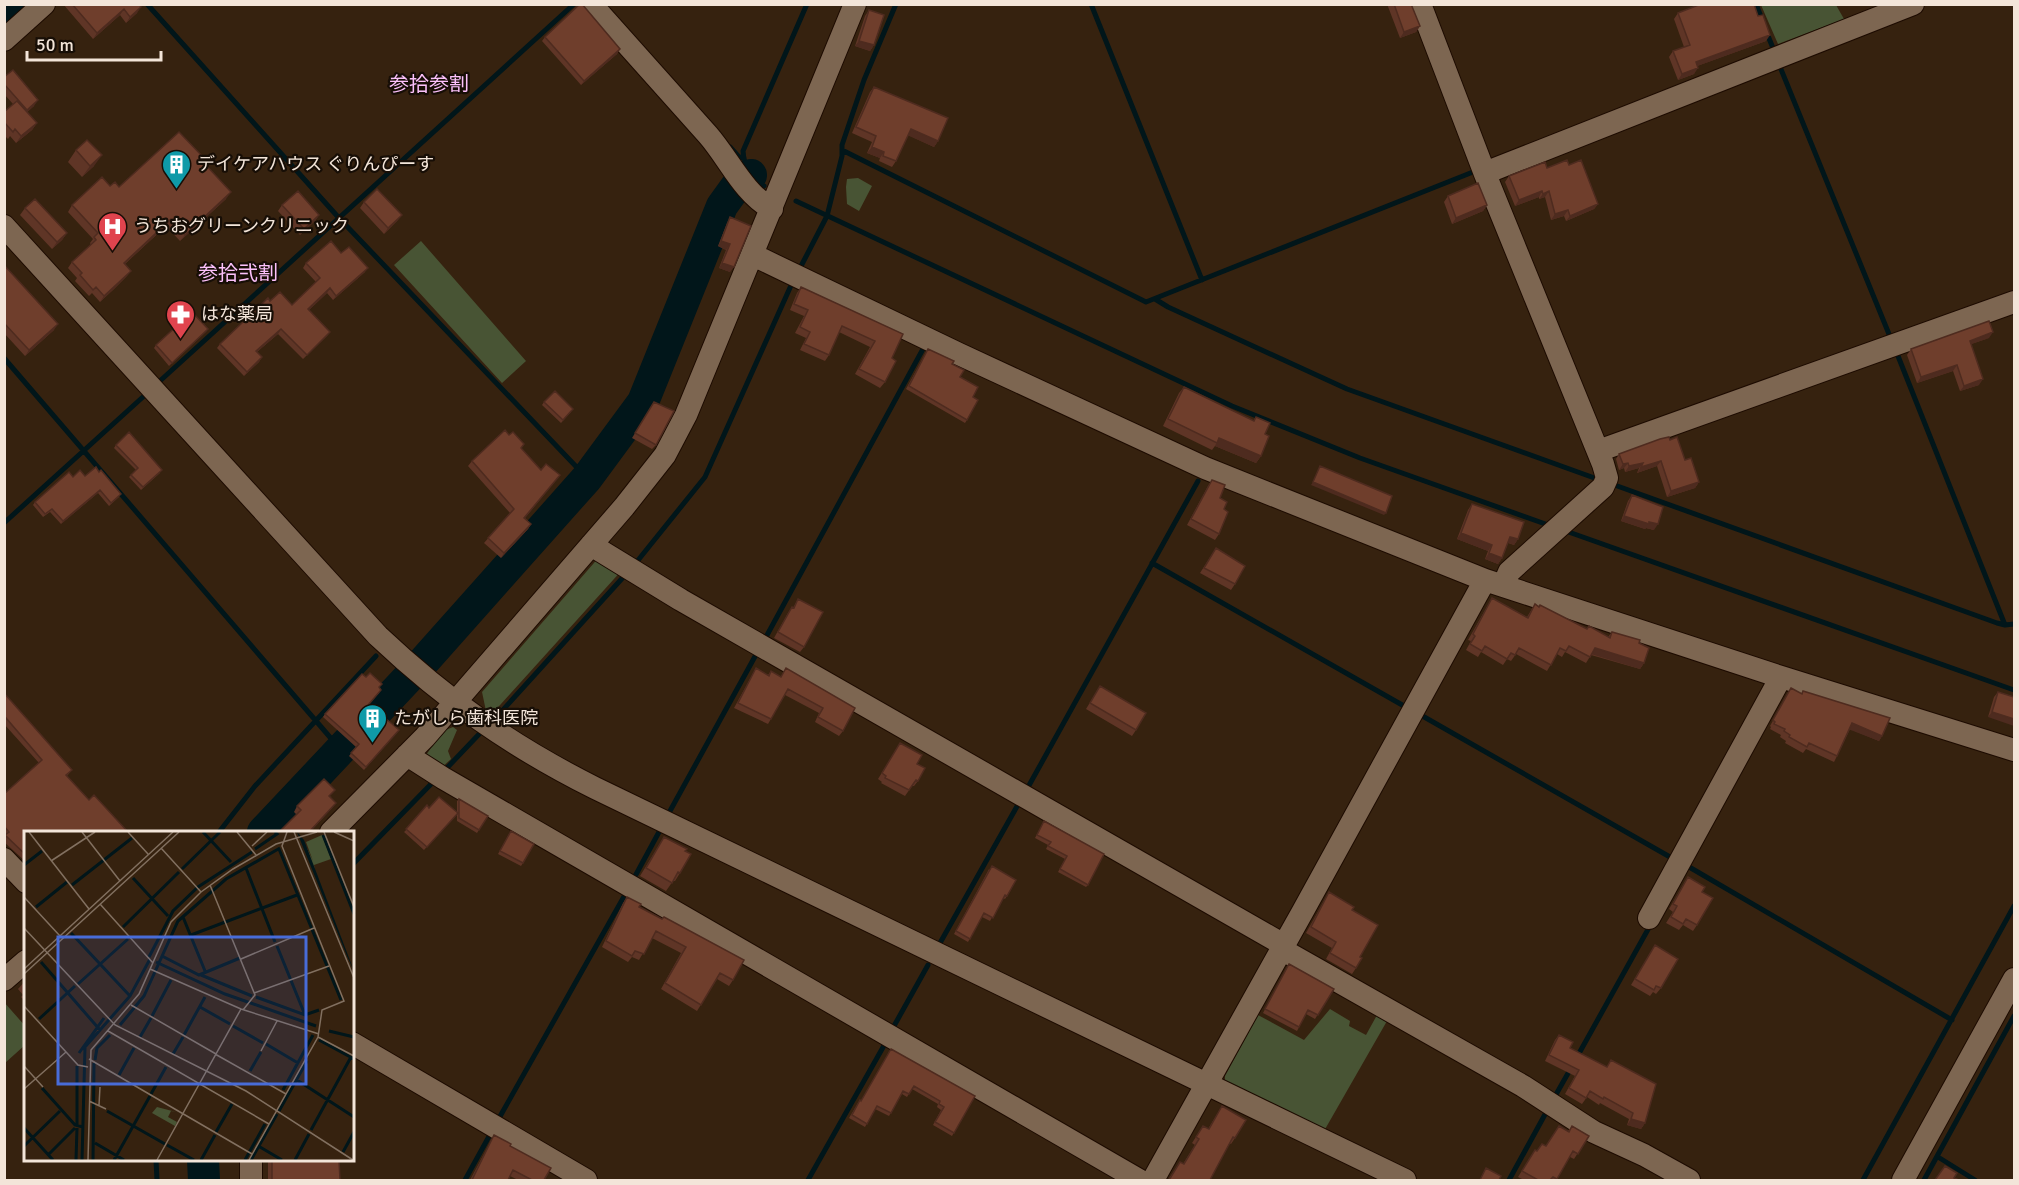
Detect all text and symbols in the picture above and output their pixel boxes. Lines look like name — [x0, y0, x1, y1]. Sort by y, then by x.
scale bar — [27, 24, 160, 62]
text: 50 m — [36, 34, 74, 56]
district label: 参拾参割 — [389, 72, 469, 97]
building icon: デイケアハウス ぐりんぴーす — [160, 148, 192, 190]
place label: デイケアハウス ぐりんぴーす — [197, 153, 434, 175]
hospital icon: うちおグリーンクリニック — [97, 210, 129, 252]
place label: うちおグリーンクリニック — [134, 215, 349, 237]
district label: 参拾弐割 — [198, 261, 278, 286]
pharmacy icon: はな薬局 — [164, 298, 196, 340]
place label: はな薬局 — [201, 303, 273, 325]
building icon: たがしら歯科医院 — [357, 702, 389, 744]
place label: たがしら歯科医院 — [394, 707, 538, 729]
inset map — [24, 831, 354, 1161]

